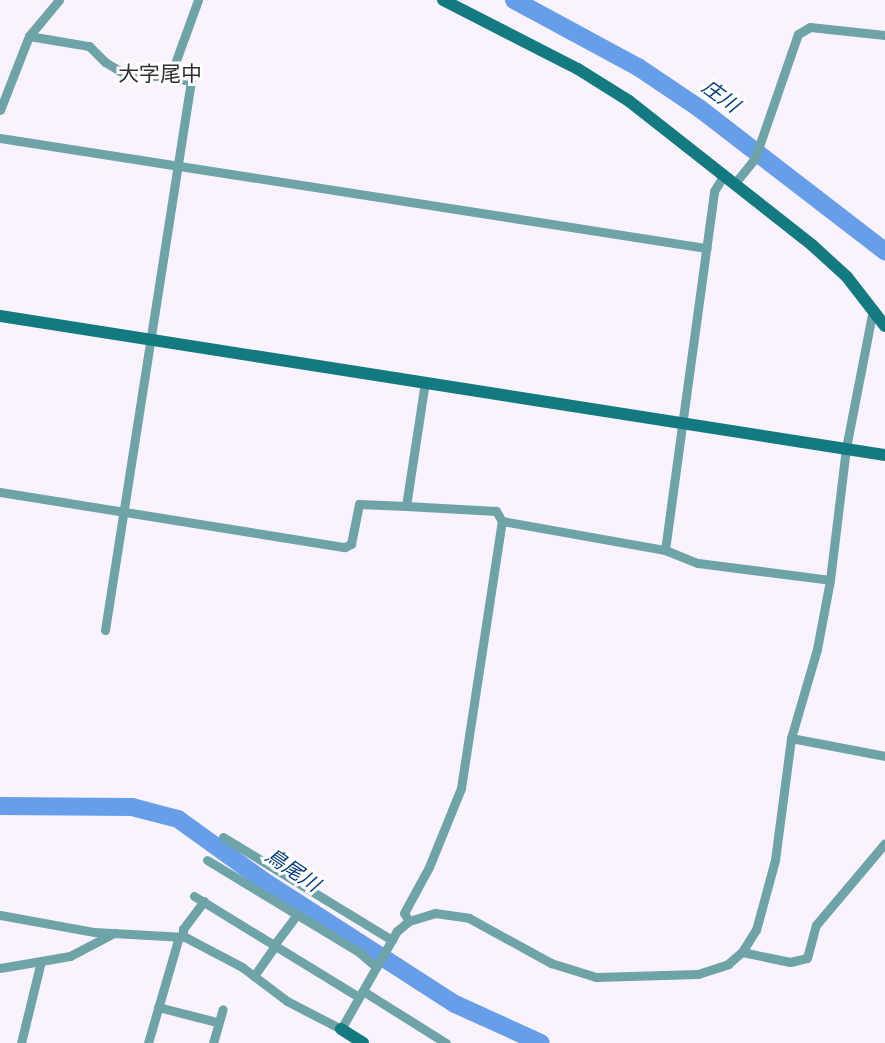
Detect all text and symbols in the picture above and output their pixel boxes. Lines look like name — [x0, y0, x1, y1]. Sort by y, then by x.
district label: 大字尾中 — [118, 62, 202, 88]
water label: 庄川 — [697, 76, 743, 118]
water label: 鳥尾川 — [260, 844, 324, 898]

